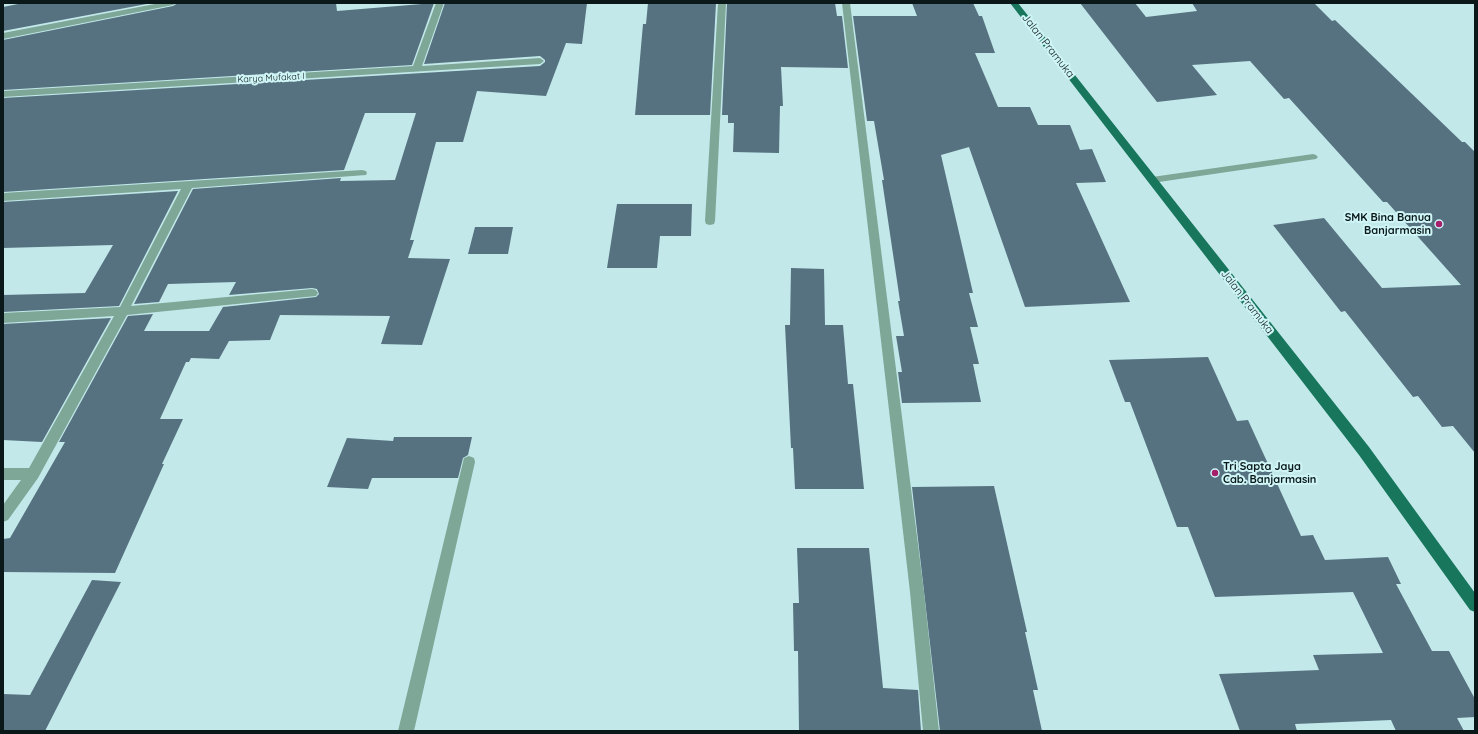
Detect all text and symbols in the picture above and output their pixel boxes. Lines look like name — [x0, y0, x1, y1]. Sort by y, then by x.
street label: Jalan Pramuka — [1019, 11, 1077, 81]
street label: Karya Mufakat I — [237, 71, 305, 85]
place label: SMK Bina Banua Banjarmasin — [1345, 211, 1431, 237]
marker: SMK Bina Banua Banjarmasin — [1434, 219, 1444, 229]
street label: Jalan Pramuka — [1218, 267, 1276, 337]
place label: Tri Sapta Jaya Cab. Banjarmasin — [1223, 460, 1316, 486]
marker: Tri Sapta Jaya Cab. Banjarmasin — [1210, 468, 1220, 478]

